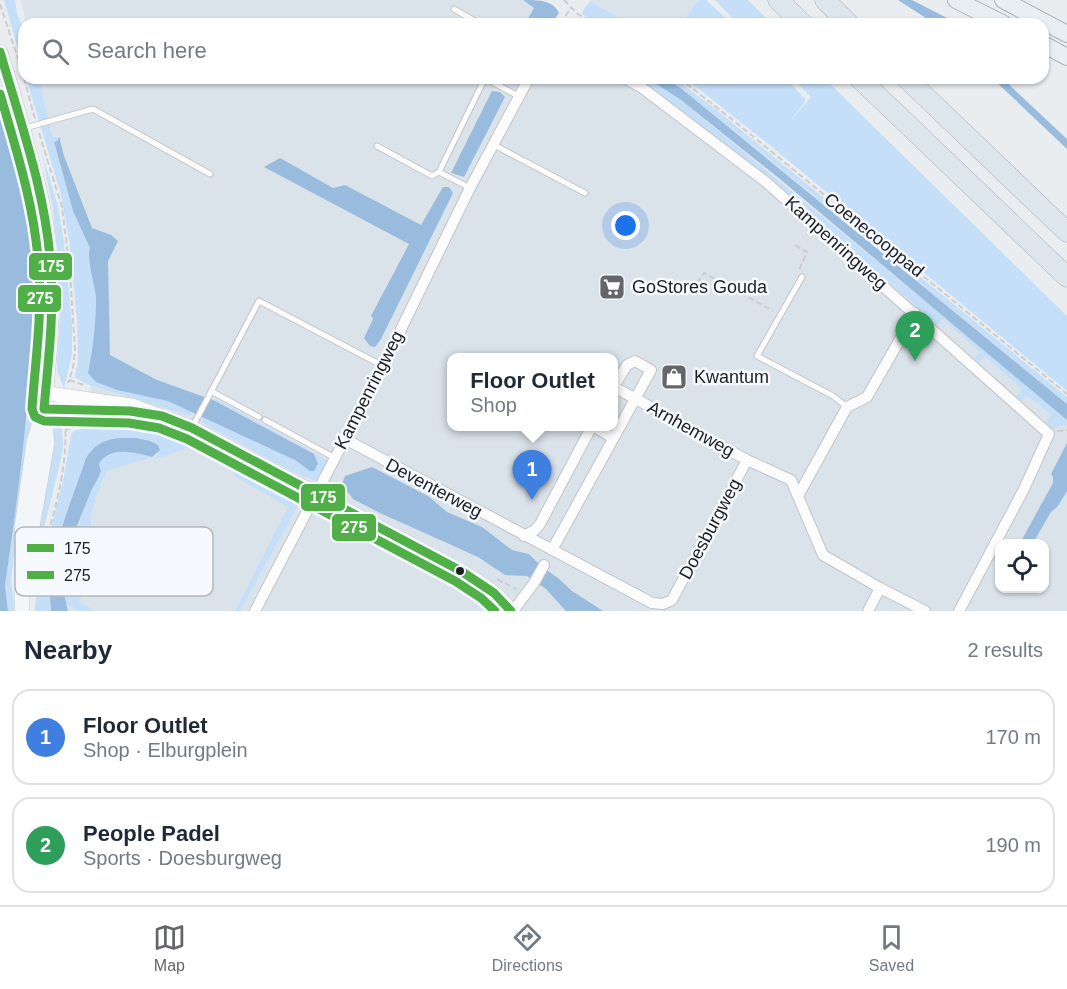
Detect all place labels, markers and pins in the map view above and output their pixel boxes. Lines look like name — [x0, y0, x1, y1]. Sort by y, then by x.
supermarket icon: GoStores Gouda — [597, 272, 627, 302]
place label: GoStores Gouda — [632, 277, 768, 297]
pin: 2 — [896, 312, 934, 361]
shop icon: Kwantum — [659, 362, 689, 392]
place label: Kwantum — [694, 367, 769, 387]
pin: 1 — [512, 450, 552, 500]
unlabelled marker — [454, 565, 466, 577]

